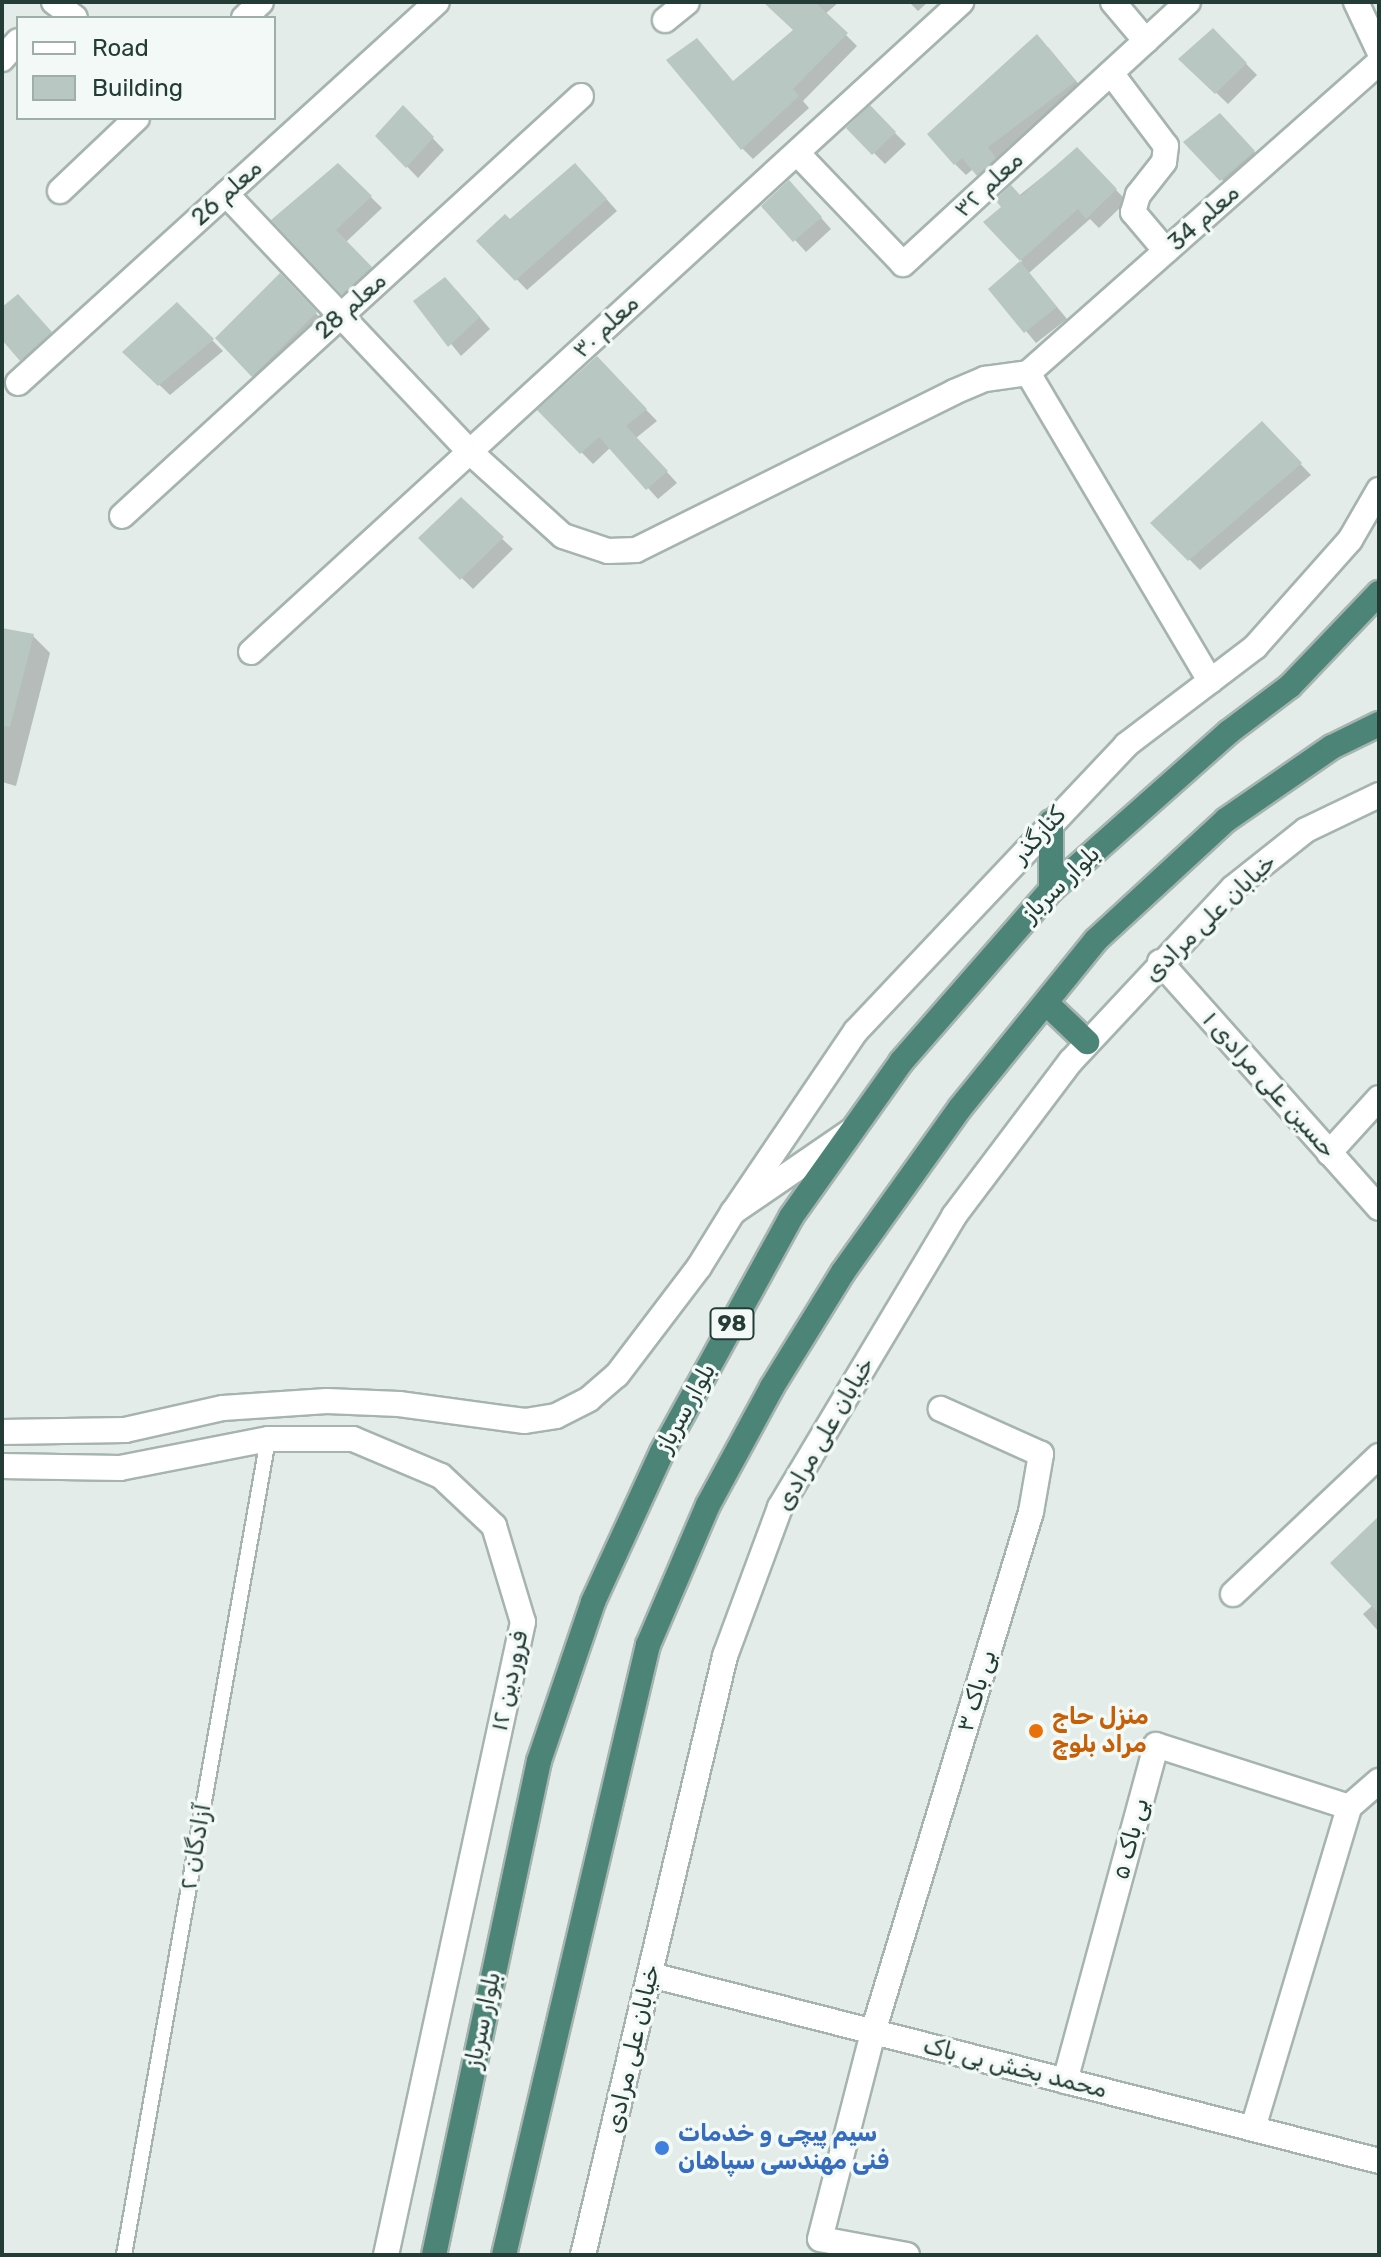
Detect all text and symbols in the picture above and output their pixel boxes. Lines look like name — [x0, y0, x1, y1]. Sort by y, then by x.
legend — [16, 16, 276, 120]
text: Road — [92, 34, 149, 62]
text: Building — [92, 74, 183, 102]
street label: معلم ۳۲ — [949, 146, 1029, 224]
street label: معلم 26 — [186, 154, 268, 232]
street label: معلم 34 — [1162, 179, 1246, 257]
street label: معلم 28 — [309, 267, 393, 345]
street label: معلم ۳۰ — [567, 289, 645, 365]
street label: کنارگذر — [1006, 801, 1072, 869]
street label: بلوار سرباز — [1016, 840, 1106, 928]
street label: خیابان علی مرادی — [1138, 848, 1282, 988]
street label: حسین علی مرادی ۱ — [1196, 1006, 1342, 1164]
road number: 98 — [708, 1306, 756, 1342]
street label: خیابان علی مرادی — [769, 1352, 881, 1516]
street label: بلوار سرباز — [650, 1358, 722, 1458]
street label: ۱۲ فروردین — [485, 1628, 535, 1734]
street label: بی باک ۳ — [951, 1647, 1003, 1735]
place label: منزل حاج مراد بلوچ — [1052, 1703, 1149, 1759]
marker: منزل حاج مراد بلوچ — [1027, 1722, 1045, 1740]
street label: بی باک ۵ — [1106, 1795, 1156, 1883]
street label: آزادگان ۲ — [174, 1802, 218, 1892]
street label: خیابان علی مرادی — [600, 1962, 666, 2136]
street label: بلوار سرباز — [459, 1969, 507, 2071]
street label: محمد بخش بی باک — [920, 2031, 1110, 2105]
place label: سیم پیچی و خدمات فنی مهندسی سپاهان — [678, 2120, 889, 2176]
marker: سیم پیچی و خدمات فنی مهندسی سپاهان — [653, 2139, 671, 2157]

